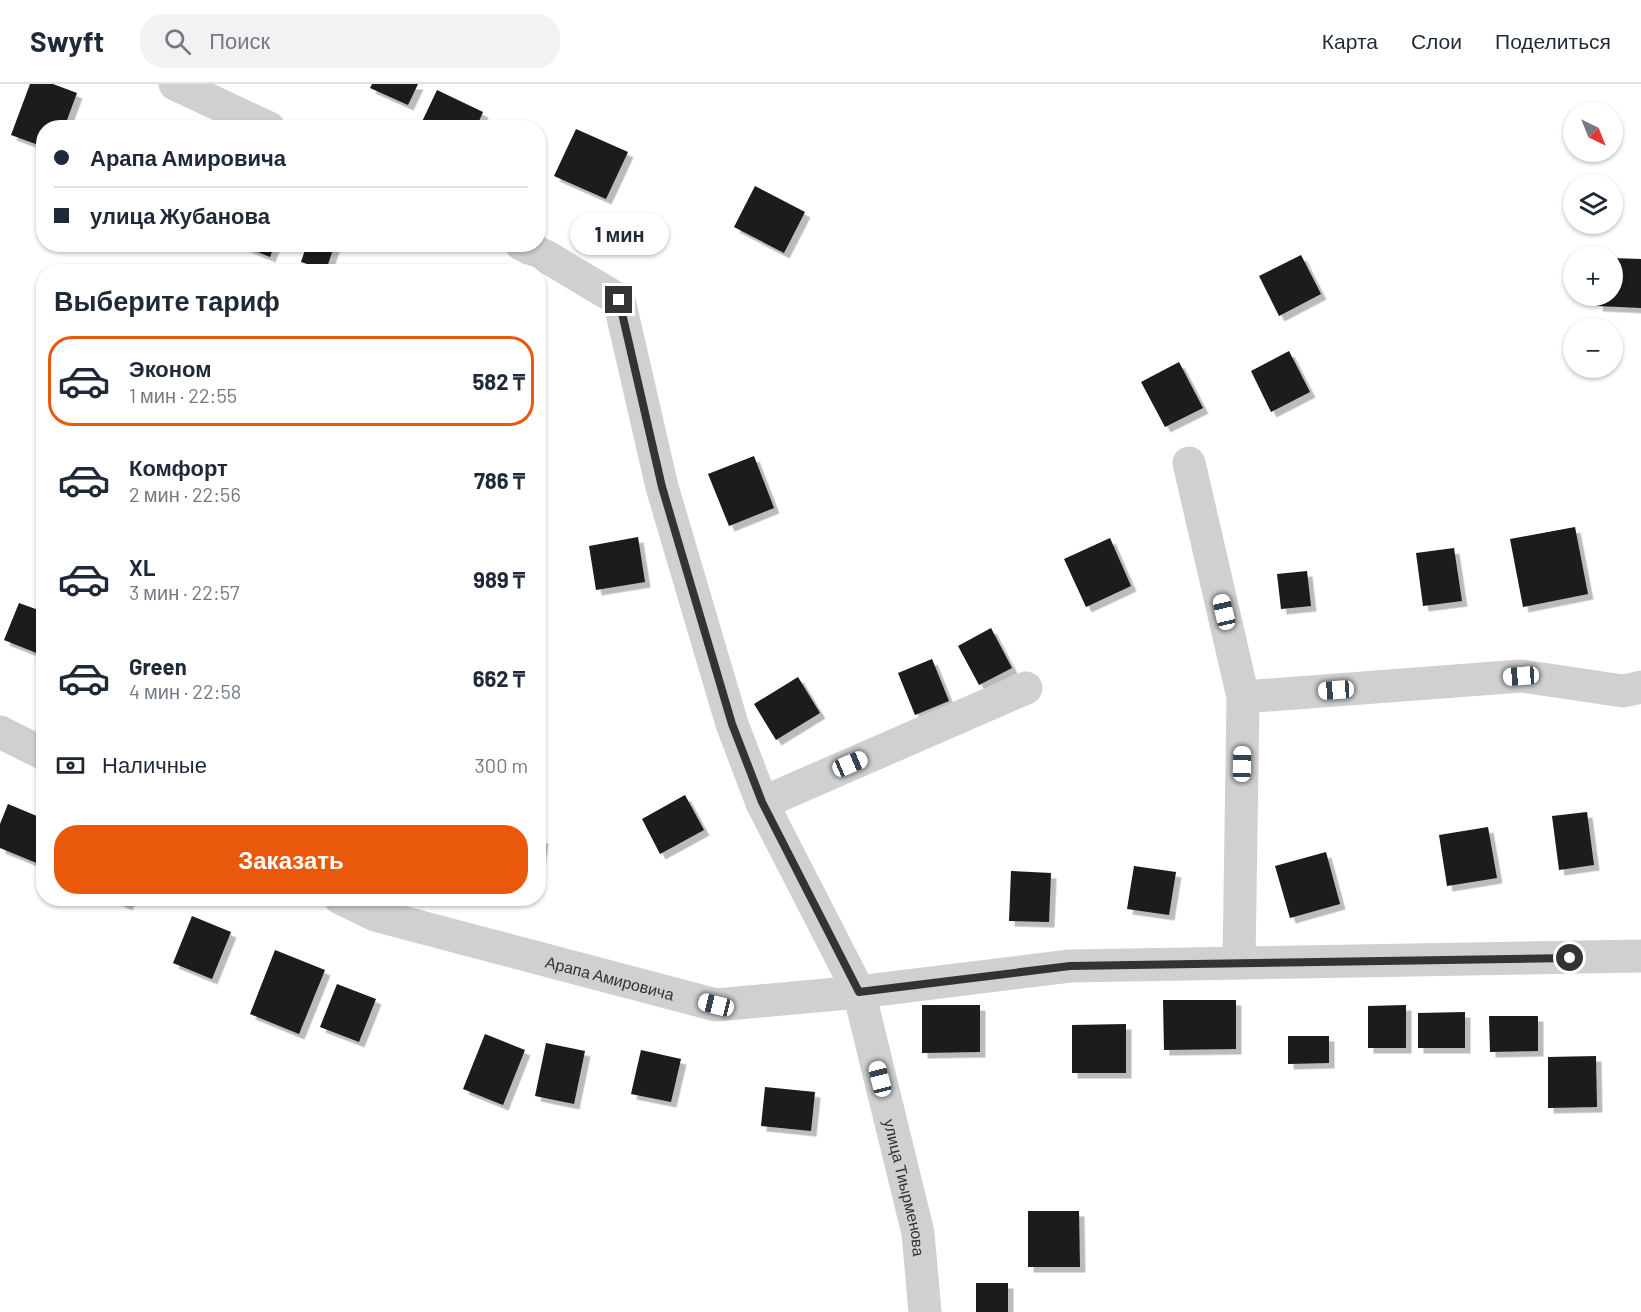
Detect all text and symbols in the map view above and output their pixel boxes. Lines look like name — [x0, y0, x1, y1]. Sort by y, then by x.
search box — [140, 14, 560, 68]
text: Swyft — [30, 24, 104, 58]
icon: search — [161, 25, 194, 58]
text: Поиск — [209, 27, 270, 53]
text: Карта — [1322, 28, 1378, 53]
text: Слои — [1411, 28, 1462, 53]
text: Поделиться — [1495, 28, 1611, 53]
north arrow — [1563, 102, 1623, 162]
map controls — [1563, 102, 1623, 378]
text: Арапа Амировича — [90, 144, 286, 170]
button: layers — [1563, 174, 1623, 234]
text: улица Жубанова — [90, 202, 270, 228]
callout: 1 мин — [570, 213, 668, 255]
text: 1 мин — [594, 222, 645, 246]
button: + — [1563, 246, 1623, 306]
text: Выберите тариф — [54, 284, 280, 316]
route end — [605, 286, 632, 313]
button: − — [1563, 318, 1623, 378]
icon: car — [57, 354, 111, 408]
text: Эконом — [129, 355, 212, 381]
text: 582 ₸ — [473, 368, 525, 394]
text: 1 мин · 22:55 — [129, 383, 237, 407]
icon: car — [57, 453, 111, 507]
text: Комфорт — [129, 454, 228, 480]
text: 786 ₸ — [474, 467, 525, 493]
text: 2 мин · 22:56 — [129, 482, 241, 506]
icon: car — [57, 552, 111, 606]
text: XL — [129, 554, 155, 580]
text: 989 ₸ — [473, 566, 525, 592]
text: 3 мин · 22:57 — [129, 580, 239, 604]
car — [1211, 592, 1237, 632]
icon: car — [57, 651, 111, 705]
text: Green — [129, 653, 187, 679]
text: 662 ₸ — [473, 665, 525, 691]
car — [1502, 666, 1540, 686]
text: 4 мин · 22:58 — [129, 679, 241, 703]
car — [1317, 680, 1355, 700]
car — [1233, 746, 1251, 782]
icon: cash — [54, 749, 87, 782]
car — [830, 749, 870, 779]
text: Наличные — [102, 751, 207, 777]
text: 300 m — [475, 753, 528, 777]
button: Заказать — [54, 825, 528, 894]
route start — [1556, 944, 1583, 971]
street label: Арапа Амировича — [544, 951, 677, 1003]
car — [696, 992, 736, 1018]
car — [867, 1059, 893, 1099]
street label: улица Тиырменова — [881, 1117, 930, 1257]

